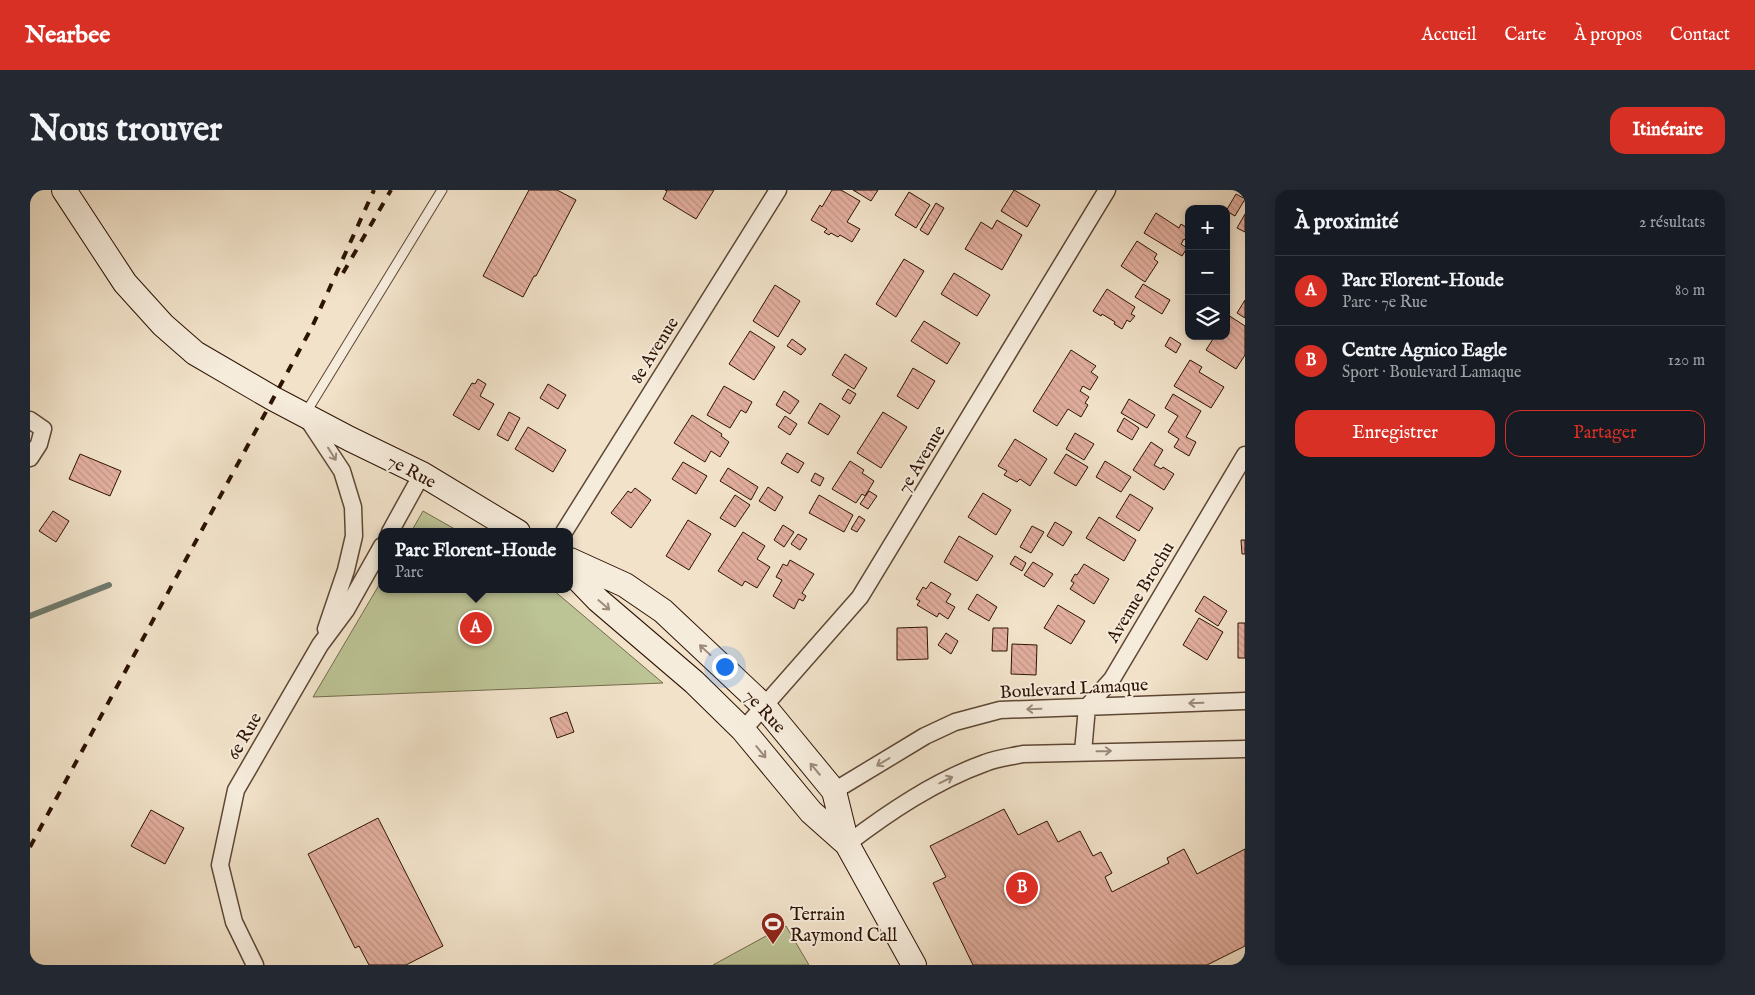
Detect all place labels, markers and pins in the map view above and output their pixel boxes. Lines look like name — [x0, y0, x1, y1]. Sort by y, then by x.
pin: A — [460, 609, 492, 647]
pin: B — [1006, 869, 1038, 907]
place label: Terrain Raymond Call — [790, 904, 897, 948]
sports icon: Terrain Raymond Call — [760, 911, 786, 945]

